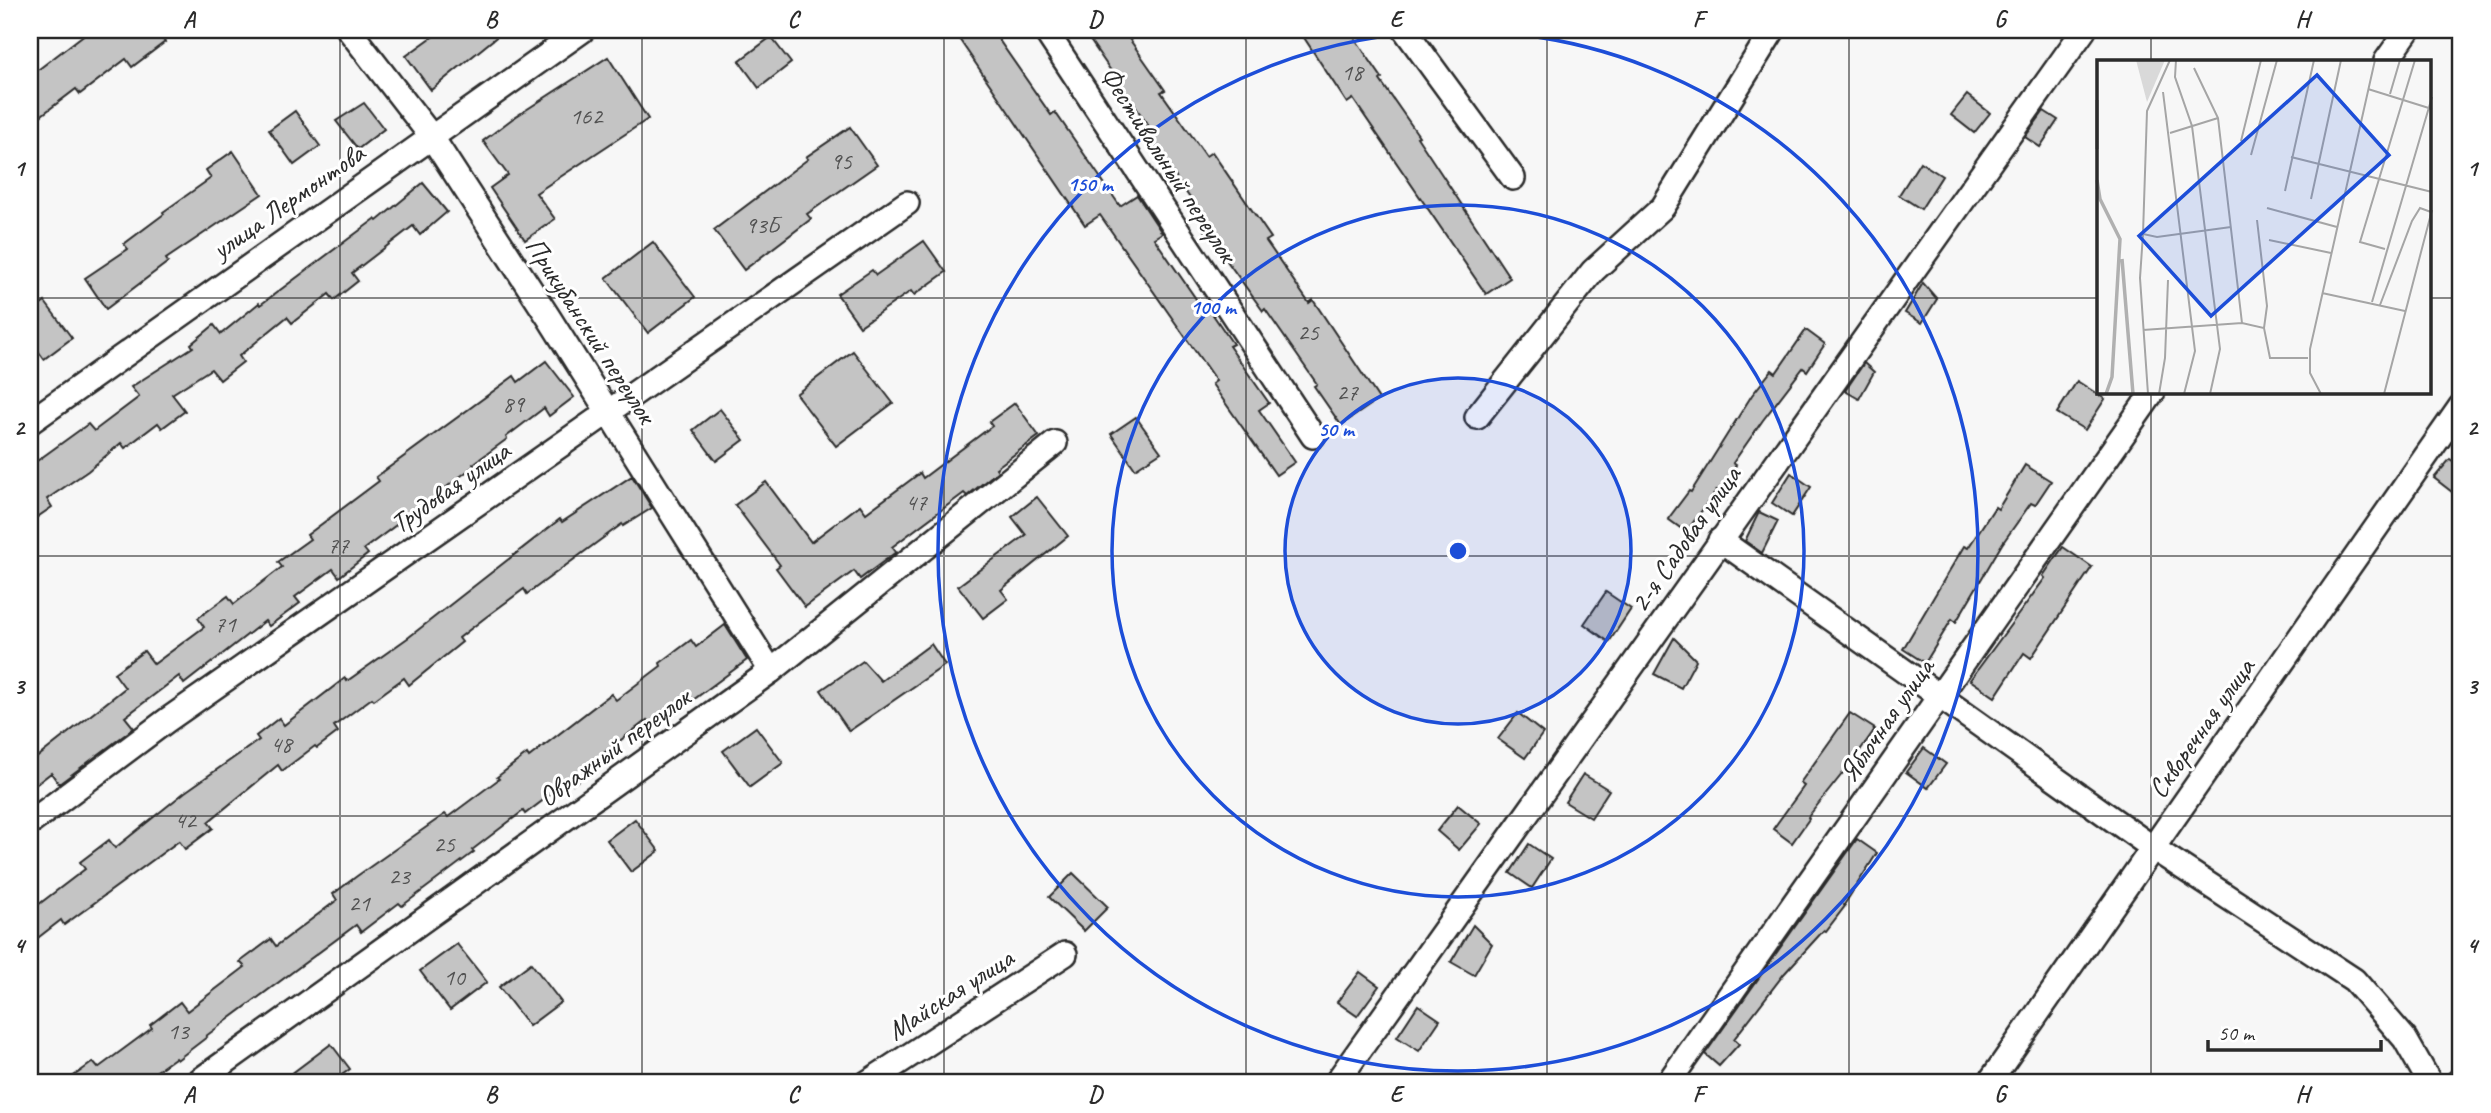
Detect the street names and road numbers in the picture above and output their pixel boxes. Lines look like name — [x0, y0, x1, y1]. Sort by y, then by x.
street label: Фестивальный переулок — [1093, 59, 1247, 271]
street label: улица Лермонтова — [203, 134, 373, 268]
street label: Прикубанский переулок — [518, 230, 666, 432]
street label: Трудовая улица — [383, 432, 518, 541]
street label: 2-я Садовая улица — [1622, 458, 1749, 619]
street label: Яблочная улица — [1831, 649, 1943, 789]
street label: Скворечная улица — [2140, 650, 2263, 805]
street label: Овражный переулок — [531, 678, 699, 814]
street label: Майская улица — [880, 939, 1021, 1048]

